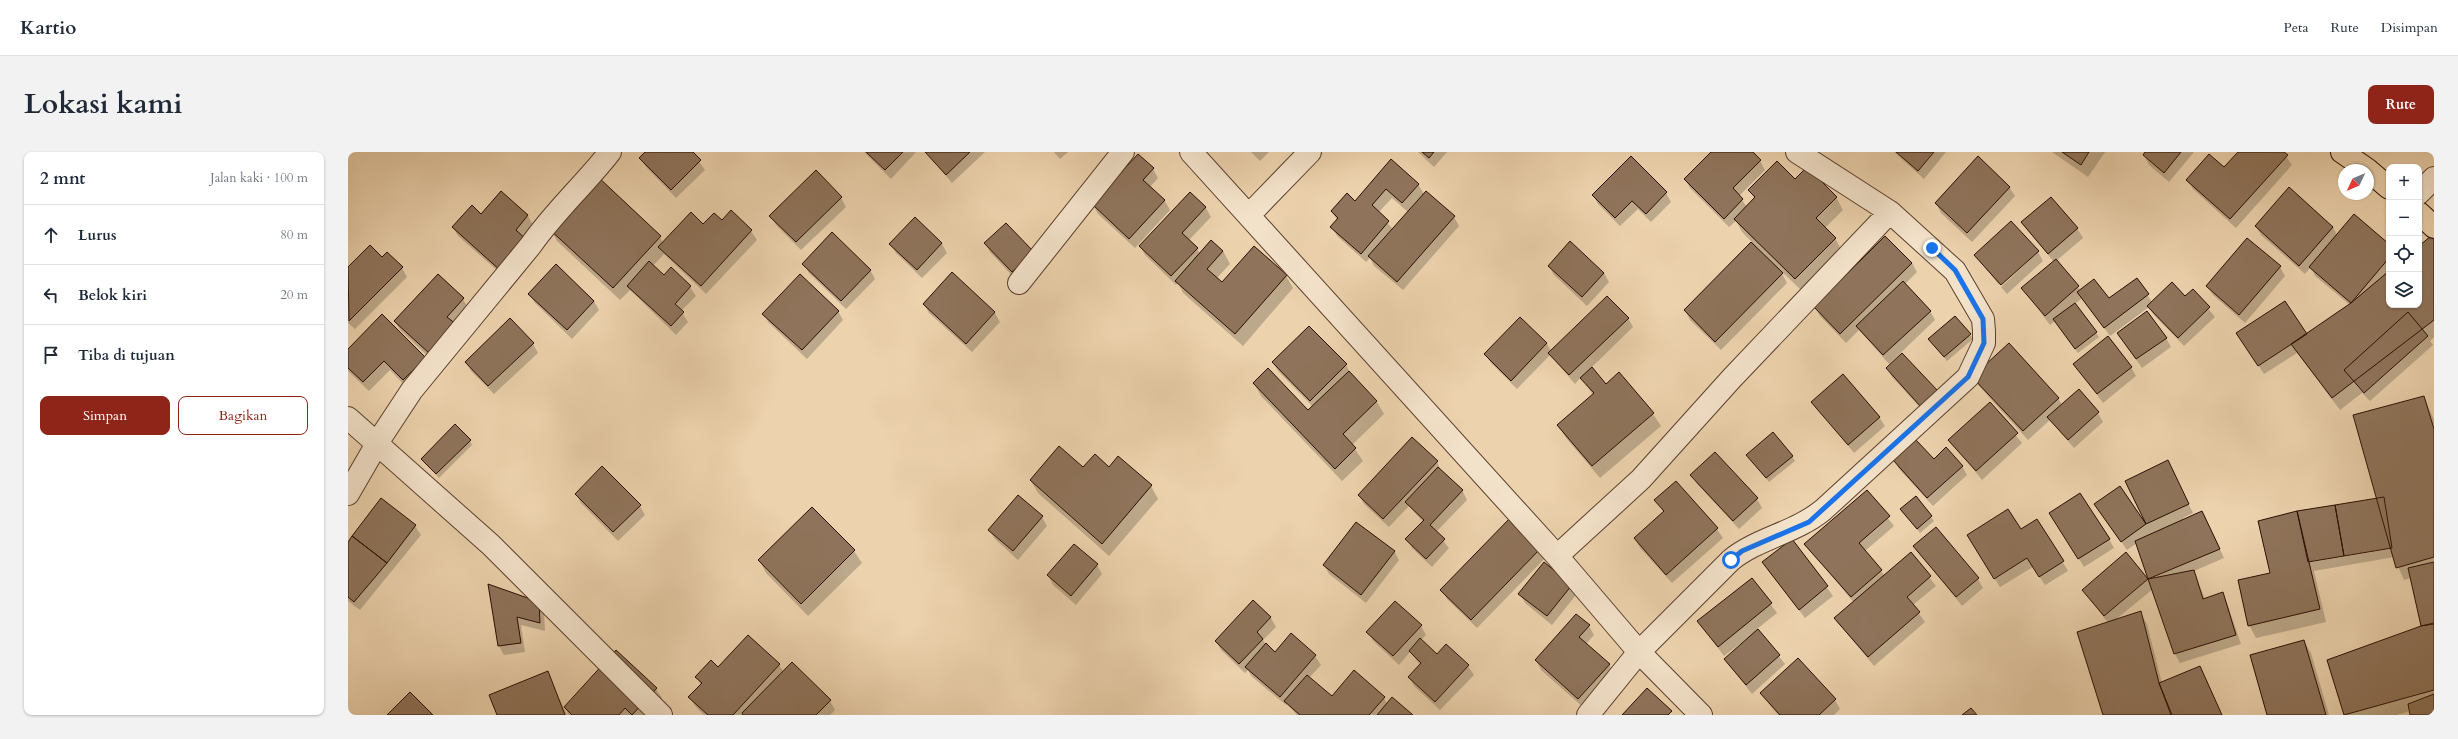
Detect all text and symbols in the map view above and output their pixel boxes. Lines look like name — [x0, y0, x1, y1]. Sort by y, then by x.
text: Kartio — [20, 15, 76, 41]
text: Peta — [2283, 18, 2309, 37]
text: Rute — [2331, 18, 2359, 37]
text: Disimpan — [2381, 18, 2438, 37]
text: Lokasi kami — [24, 85, 182, 123]
button: Rute — [2368, 85, 2434, 124]
north arrow — [2338, 164, 2374, 200]
map controls — [2386, 164, 2422, 308]
button: + — [2386, 164, 2422, 200]
text: 2 mnt — [40, 167, 85, 190]
text: Jalan kaki · 100 m — [210, 169, 308, 187]
button: − — [2386, 200, 2422, 236]
icon: ahead — [40, 224, 62, 246]
text: Lurus — [78, 225, 117, 245]
text: 80 m — [280, 226, 308, 244]
button: locate — [2386, 236, 2422, 272]
route end — [1923, 239, 1941, 257]
button: layers — [2386, 272, 2422, 308]
icon: left — [40, 284, 62, 306]
text: Belok kiri — [78, 285, 147, 305]
text: 20 m — [280, 286, 308, 304]
icon: arrive — [40, 344, 62, 366]
text: Tiba di tujuan — [78, 345, 175, 365]
button: Simpan — [40, 396, 170, 435]
button: Bagikan — [178, 396, 308, 435]
route start — [1722, 551, 1740, 569]

